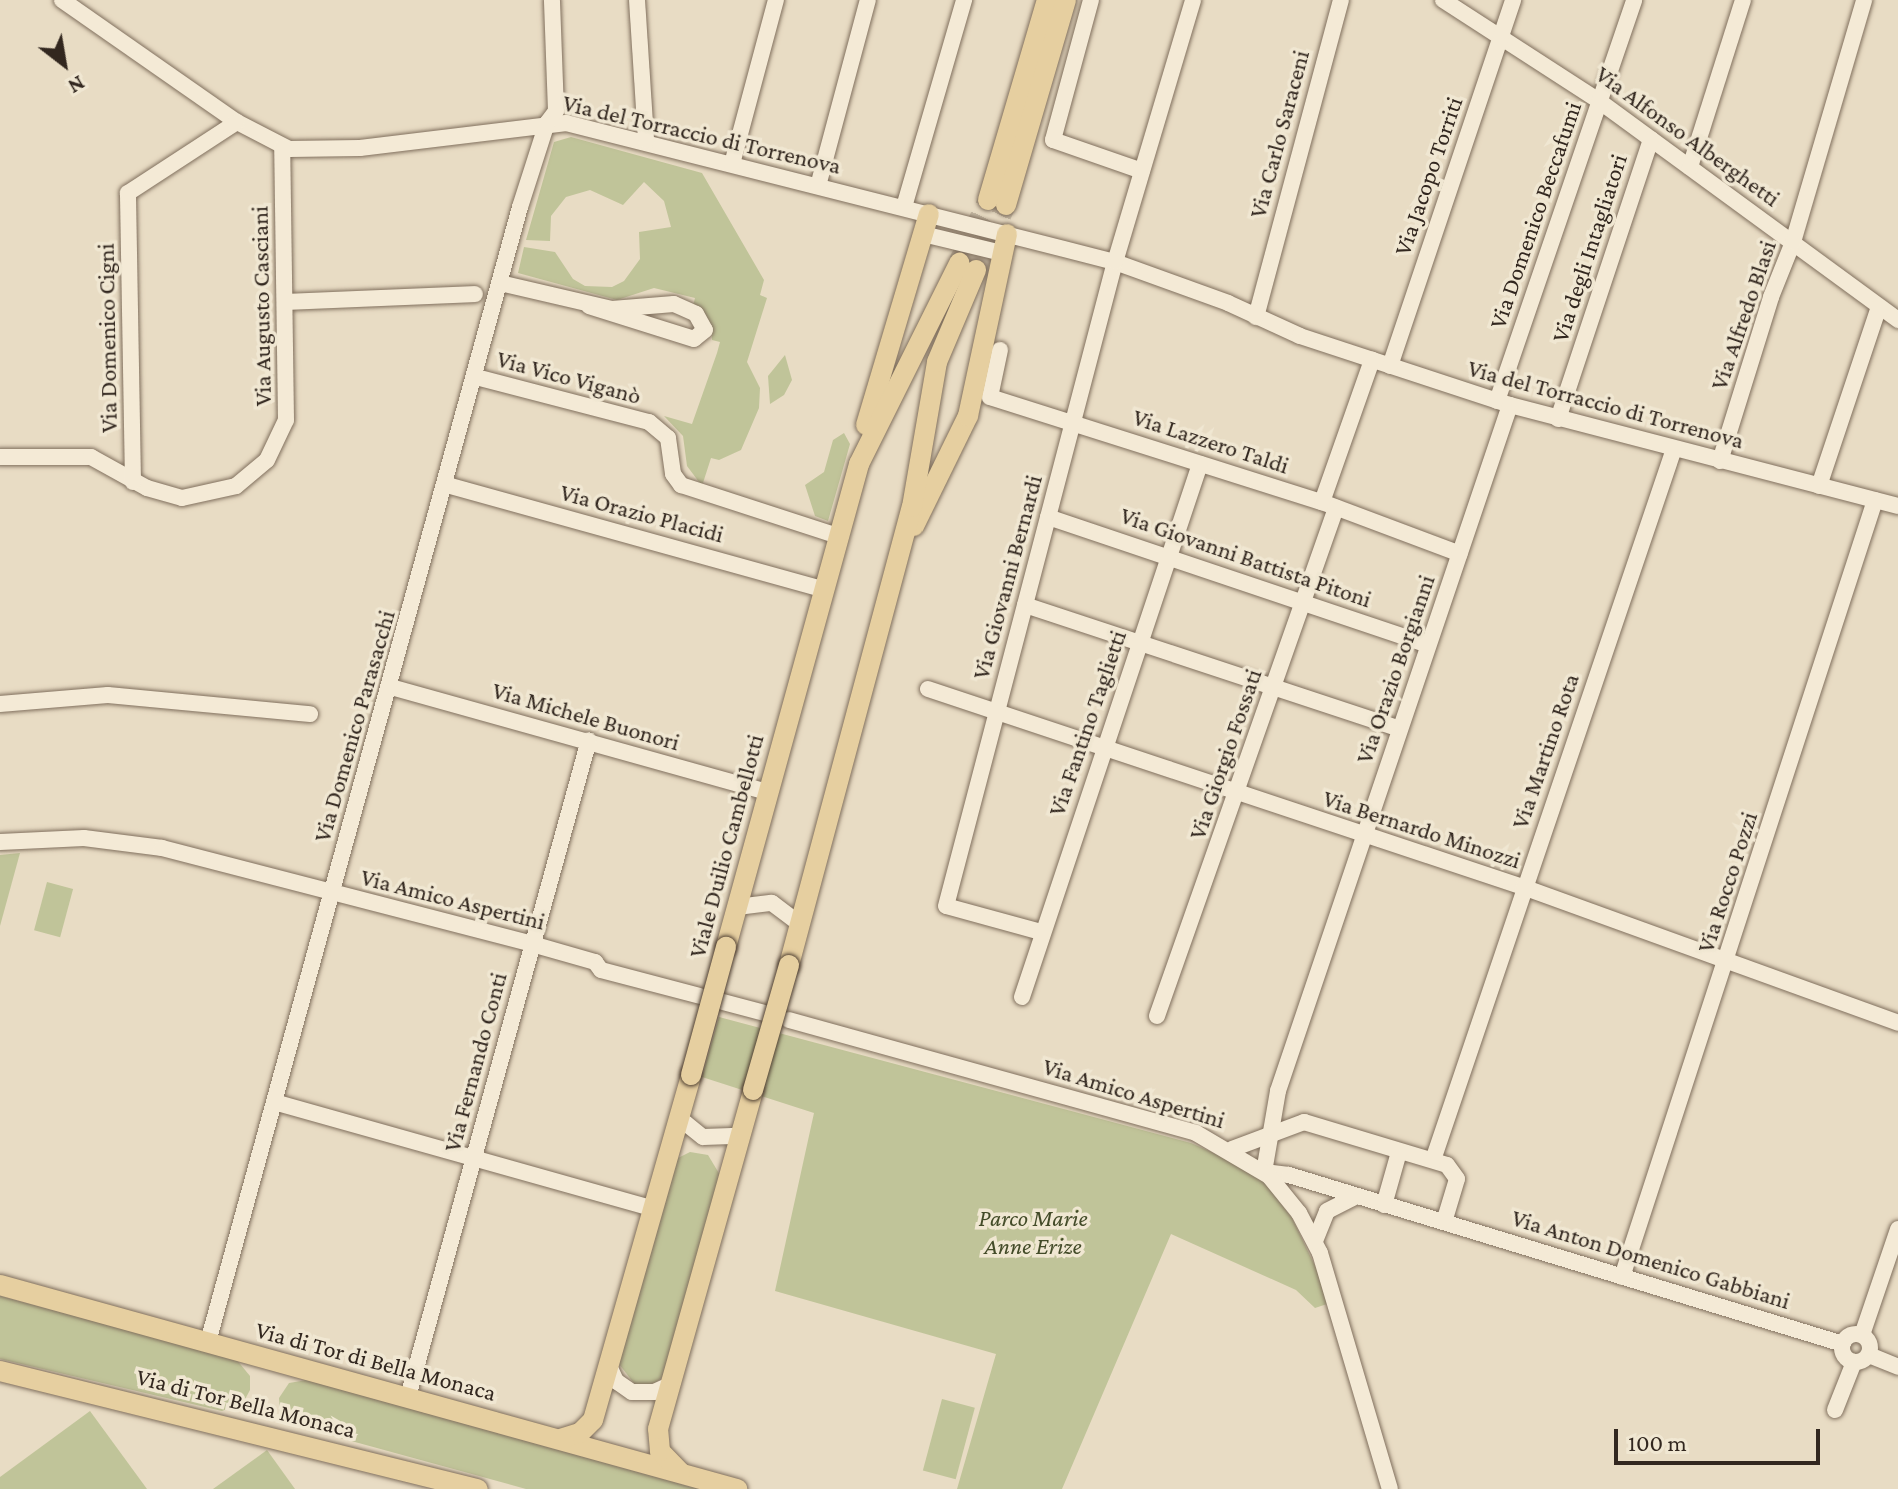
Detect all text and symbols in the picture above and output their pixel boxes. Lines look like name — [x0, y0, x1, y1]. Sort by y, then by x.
north arrow — [24, 24, 104, 104]
street label: Via Carlo Saraceni — [1243, 47, 1315, 221]
street label: Via Alfonso Alberghetti — [1590, 59, 1786, 213]
text: N — [64, 70, 89, 100]
street label: Via del Torraccio di Torrenova — [560, 88, 844, 180]
street label: Via Jacopo Torriti — [1387, 93, 1469, 259]
street label: Via Domenico Beccafumi — [1483, 98, 1587, 332]
street label: Via degli Intagliatori — [1545, 150, 1633, 346]
street label: Via Augusto Casciani — [245, 206, 277, 406]
street label: Via Alfredo Blasi — [1704, 237, 1782, 393]
street label: Via Domenico Cigni — [91, 243, 123, 433]
street label: Via Vico Viganò — [494, 344, 644, 410]
street label: Via del Torraccio di Torrenova — [1465, 353, 1747, 455]
street label: Via Lazzero Taldi — [1129, 402, 1293, 480]
street label: Via Giovanni Bernardi — [966, 472, 1048, 682]
street label: Via Orazio Placidi — [557, 477, 727, 549]
street label: Via Giovanni Battista Pitoni — [1117, 500, 1375, 614]
street label: Via Orazio Borgianni — [1349, 571, 1441, 767]
street label: Via Domenico Parasacchi — [307, 607, 401, 845]
street label: Via Fantino Taglietti — [1042, 626, 1132, 820]
street label: Via Giorgio Fossati — [1182, 665, 1268, 843]
street label: Via Martino Rota — [1505, 670, 1585, 832]
street label: Via Michele Buonori — [489, 676, 683, 756]
street label: Viale Duilio Cambellotti — [682, 731, 770, 961]
street label: Via Bernardo Minozzi — [1320, 783, 1524, 875]
street label: Via Rocco Pozzi — [1691, 808, 1763, 956]
street label: Via Amico Aspertini — [358, 862, 548, 936]
street label: Via Fernando Conti — [437, 969, 513, 1155]
street label: Via Amico Aspertini — [1040, 1052, 1228, 1134]
street label: Via Anton Domenico Gabbiani — [1508, 1203, 1794, 1315]
park label: Parco Marie Anne Erize — [978, 1204, 1088, 1260]
street label: Via di Tor di Bella Monaca — [253, 1315, 499, 1407]
street label: Via di Tor Bella Monaca — [134, 1362, 358, 1444]
scale bar — [1618, 1413, 1824, 1463]
text: 100 m — [1628, 1429, 1687, 1456]

